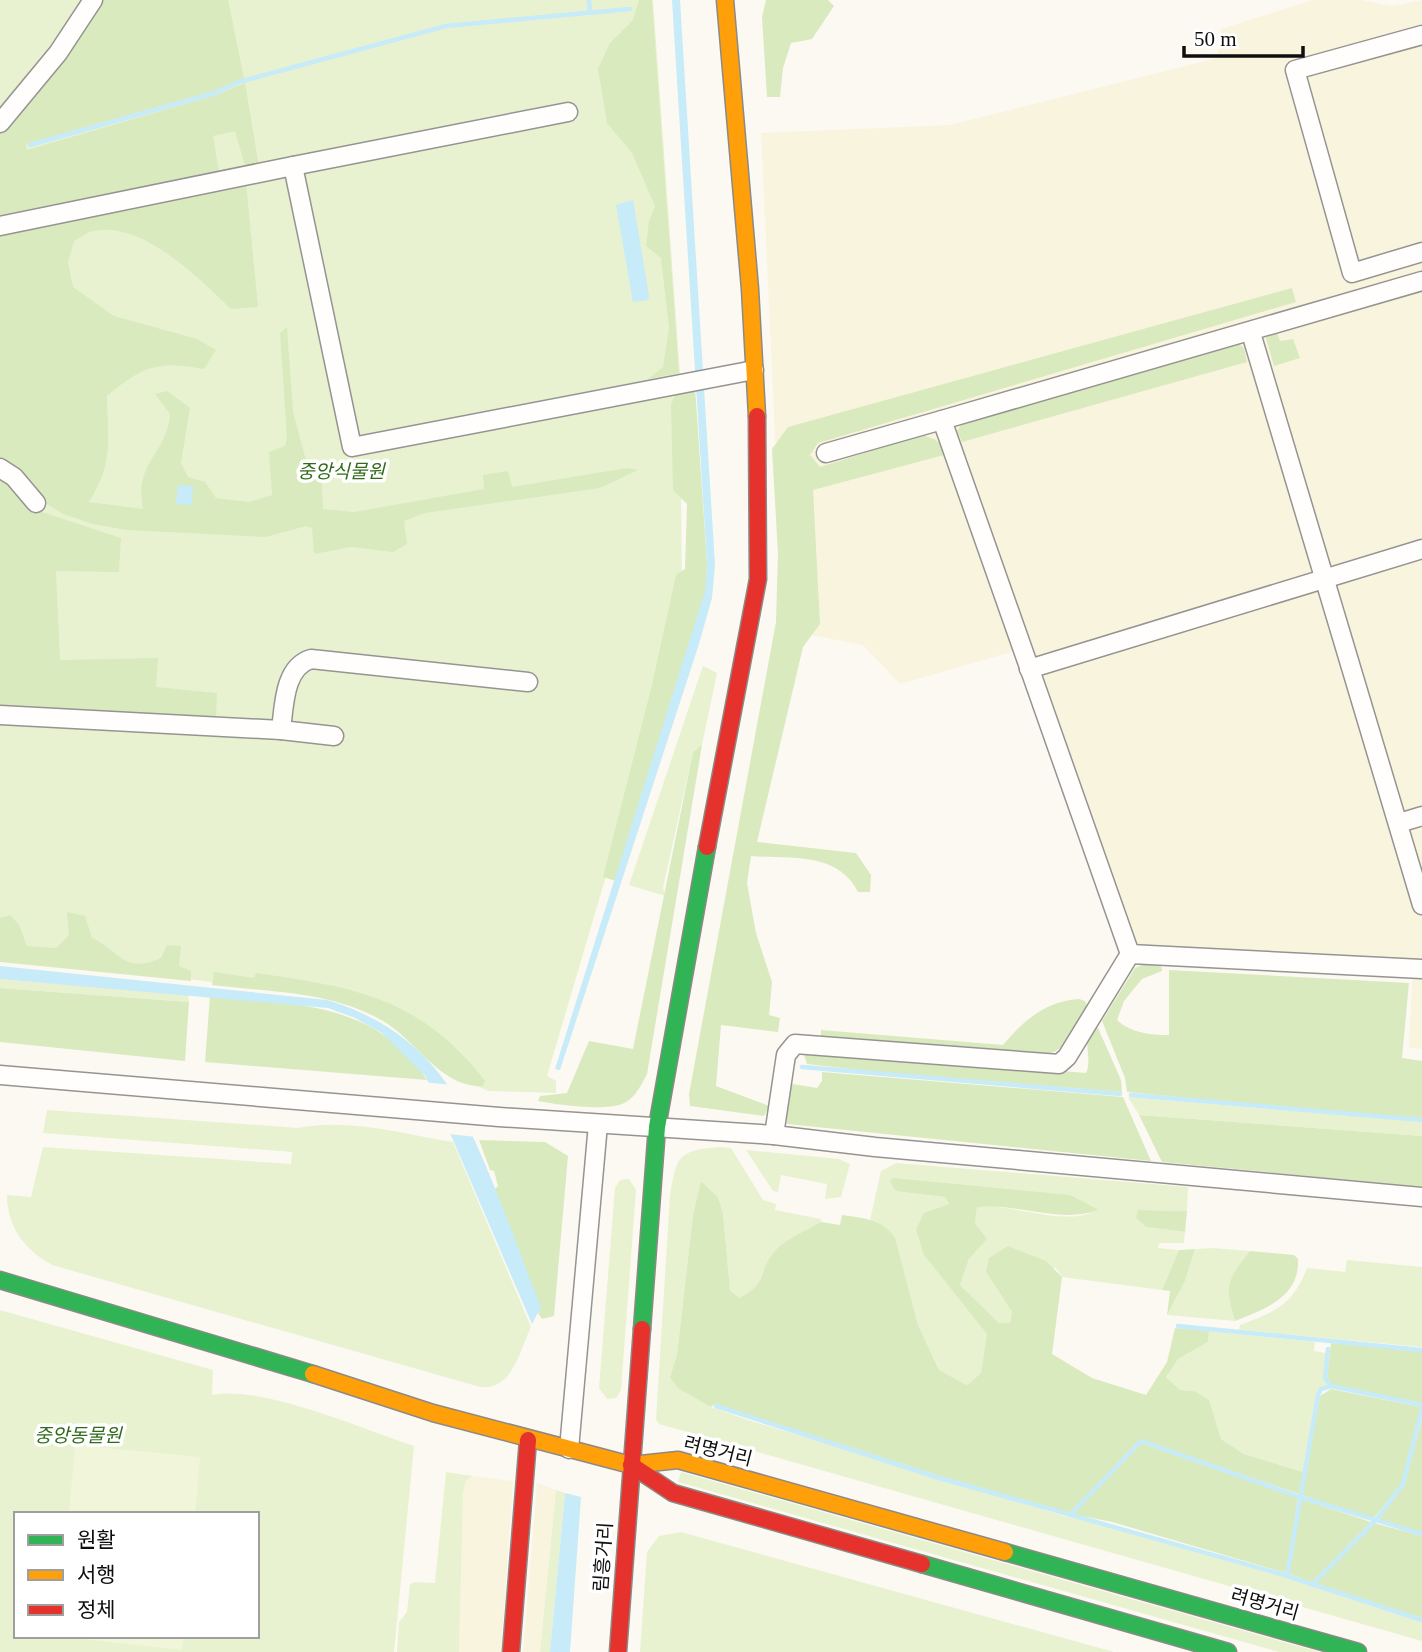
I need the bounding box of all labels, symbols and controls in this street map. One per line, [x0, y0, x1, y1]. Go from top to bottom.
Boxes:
scale bar [1184, 14, 1303, 58]
text: 50 m [1194, 27, 1237, 51]
park label: 중앙식물원 [297, 461, 386, 482]
park label: 중앙동물원 [34, 1425, 123, 1446]
street label: 려명거리 [682, 1432, 754, 1470]
legend [14, 1512, 259, 1638]
street label: 림흥거리 [590, 1521, 616, 1593]
text: 원활 [77, 1528, 116, 1552]
text: 서행 [77, 1563, 116, 1587]
street label: 려명거리 [1228, 1584, 1302, 1624]
text: 정체 [77, 1598, 116, 1622]

